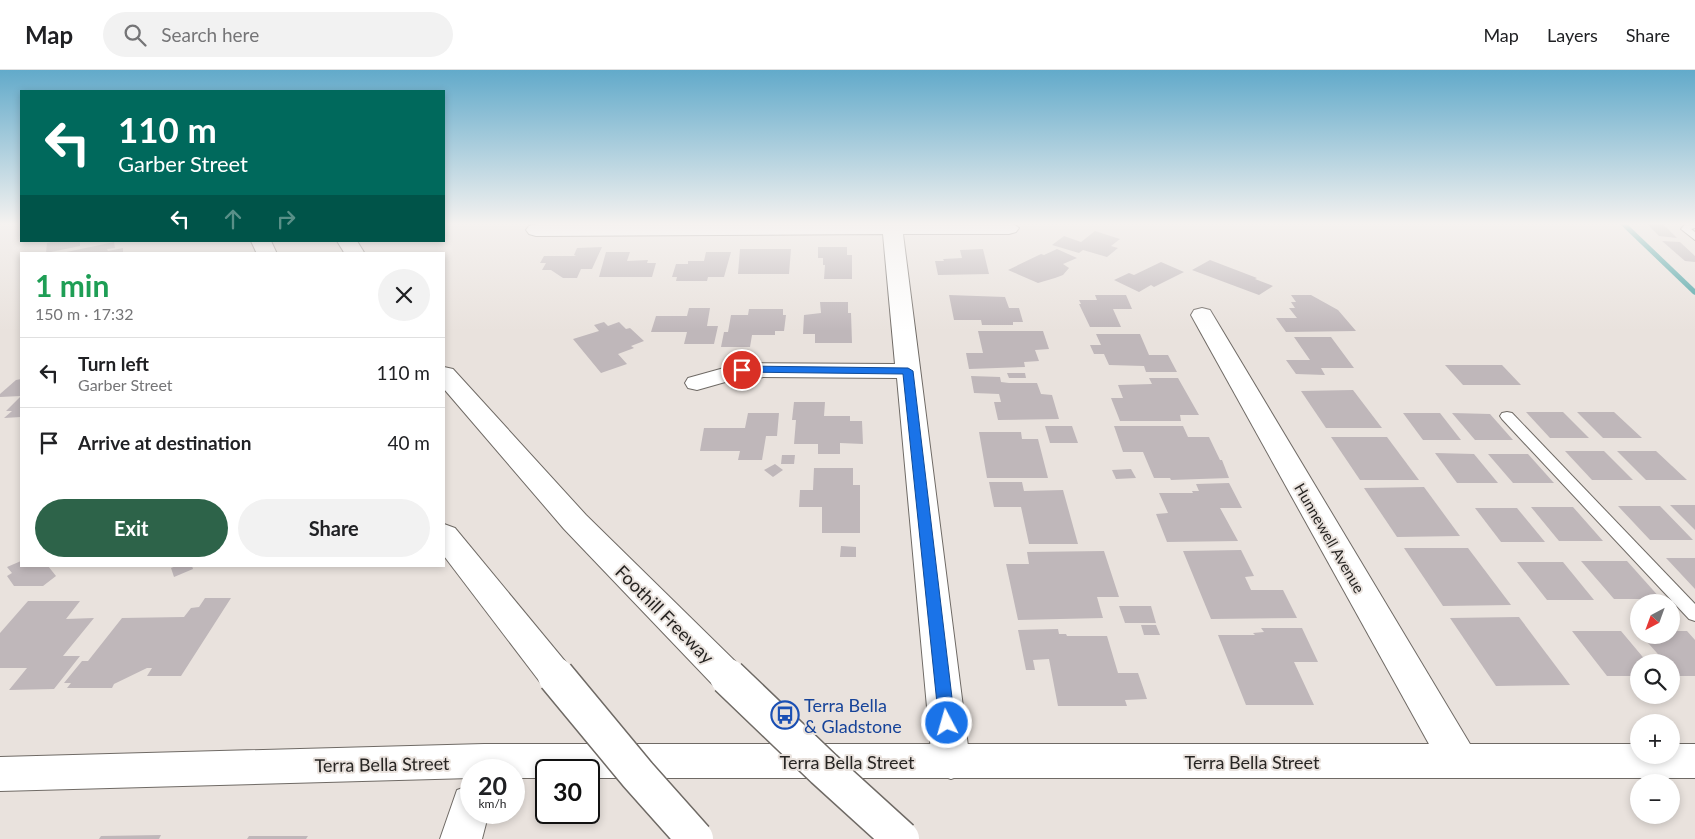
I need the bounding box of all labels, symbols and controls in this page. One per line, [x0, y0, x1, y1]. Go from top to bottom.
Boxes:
search box [103, 12, 453, 57]
text: Map [25, 20, 73, 49]
icon: search [121, 21, 149, 49]
text: Search here [161, 23, 259, 46]
text: Map [1483, 24, 1519, 46]
text: Layers [1547, 24, 1598, 46]
text: Share [1626, 24, 1670, 46]
text: 110 m [118, 108, 217, 150]
icon: left [35, 110, 100, 175]
text: Garber Street [118, 150, 248, 177]
icon: left [166, 205, 194, 233]
icon: ahead [219, 205, 247, 233]
icon: right [272, 205, 300, 233]
text: 1 min [35, 267, 109, 303]
button: close [378, 269, 430, 321]
text: 150 m · 17:32 [35, 304, 134, 323]
pin [721, 349, 763, 391]
text: Turn left [78, 352, 149, 375]
icon: arrive [728, 356, 756, 384]
icon: left [35, 359, 63, 387]
text: 110 m [376, 361, 430, 384]
text: Garber Street [78, 375, 173, 394]
icon: arrive [35, 429, 63, 457]
text: Arrive at destination [78, 431, 251, 454]
text: 40 m [387, 431, 430, 454]
street label: Hunnewell Avenue [1291, 480, 1369, 596]
button: Exit [35, 499, 228, 557]
button: Share [238, 499, 430, 557]
street label: Foothill Freeway [611, 560, 719, 668]
north arrow [1630, 594, 1680, 644]
map controls [1630, 594, 1680, 824]
button: search [1630, 654, 1680, 704]
place label: Terra Bella & Gladstone [804, 694, 902, 737]
position arrow [920, 696, 972, 748]
bus stop icon: Terra Bella & Gladstone [770, 700, 800, 730]
button: + [1630, 714, 1680, 764]
street label: Terra Bella Street [780, 751, 915, 773]
street label: Terra Bella Street [1185, 751, 1320, 773]
street label: Terra Bella Street [314, 752, 450, 776]
speed limit sign: 30 [535, 759, 600, 824]
text: 20 [478, 770, 507, 800]
button: − [1630, 774, 1680, 824]
text: km/h [478, 796, 507, 811]

